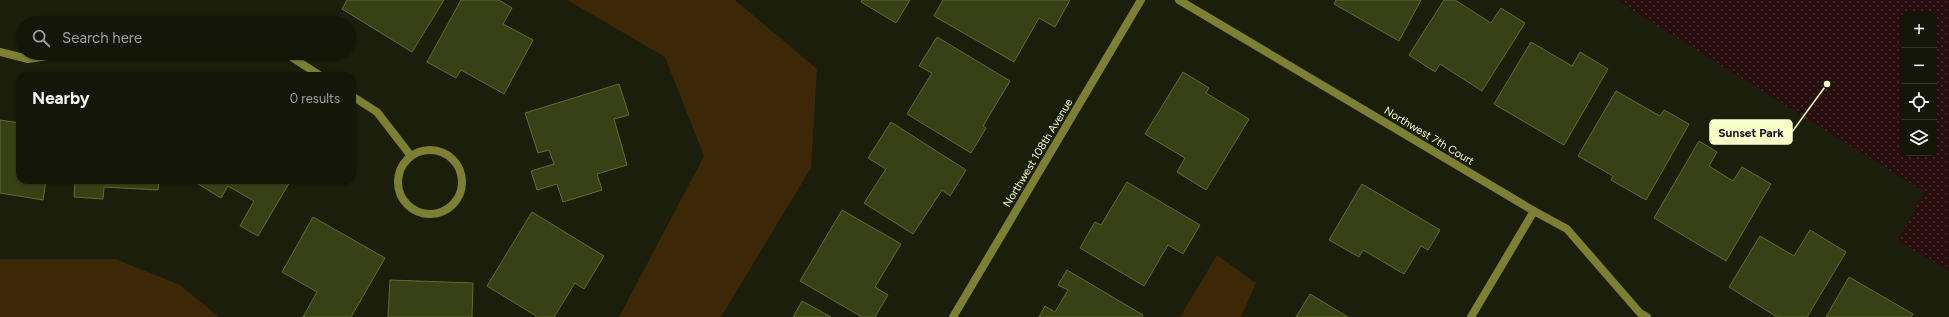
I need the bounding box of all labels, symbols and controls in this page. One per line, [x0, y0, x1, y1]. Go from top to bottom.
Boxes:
map controls [1901, 12, 1937, 156]
button: + [1901, 12, 1937, 48]
search box [16, 16, 356, 60]
icon: search [30, 27, 52, 49]
text: Search here [62, 29, 142, 47]
button: − [1901, 48, 1937, 84]
button: locate [1901, 84, 1937, 120]
text: Nearby [32, 88, 90, 108]
text: 0 results [290, 91, 340, 106]
street label: Northwest 108th Avenue [1001, 97, 1075, 209]
street label: Northwest 7th Court [1382, 104, 1476, 168]
callout: Sunset Park [1710, 120, 1792, 144]
button: layers [1901, 120, 1937, 156]
text: Sunset Park [1718, 126, 1784, 140]

